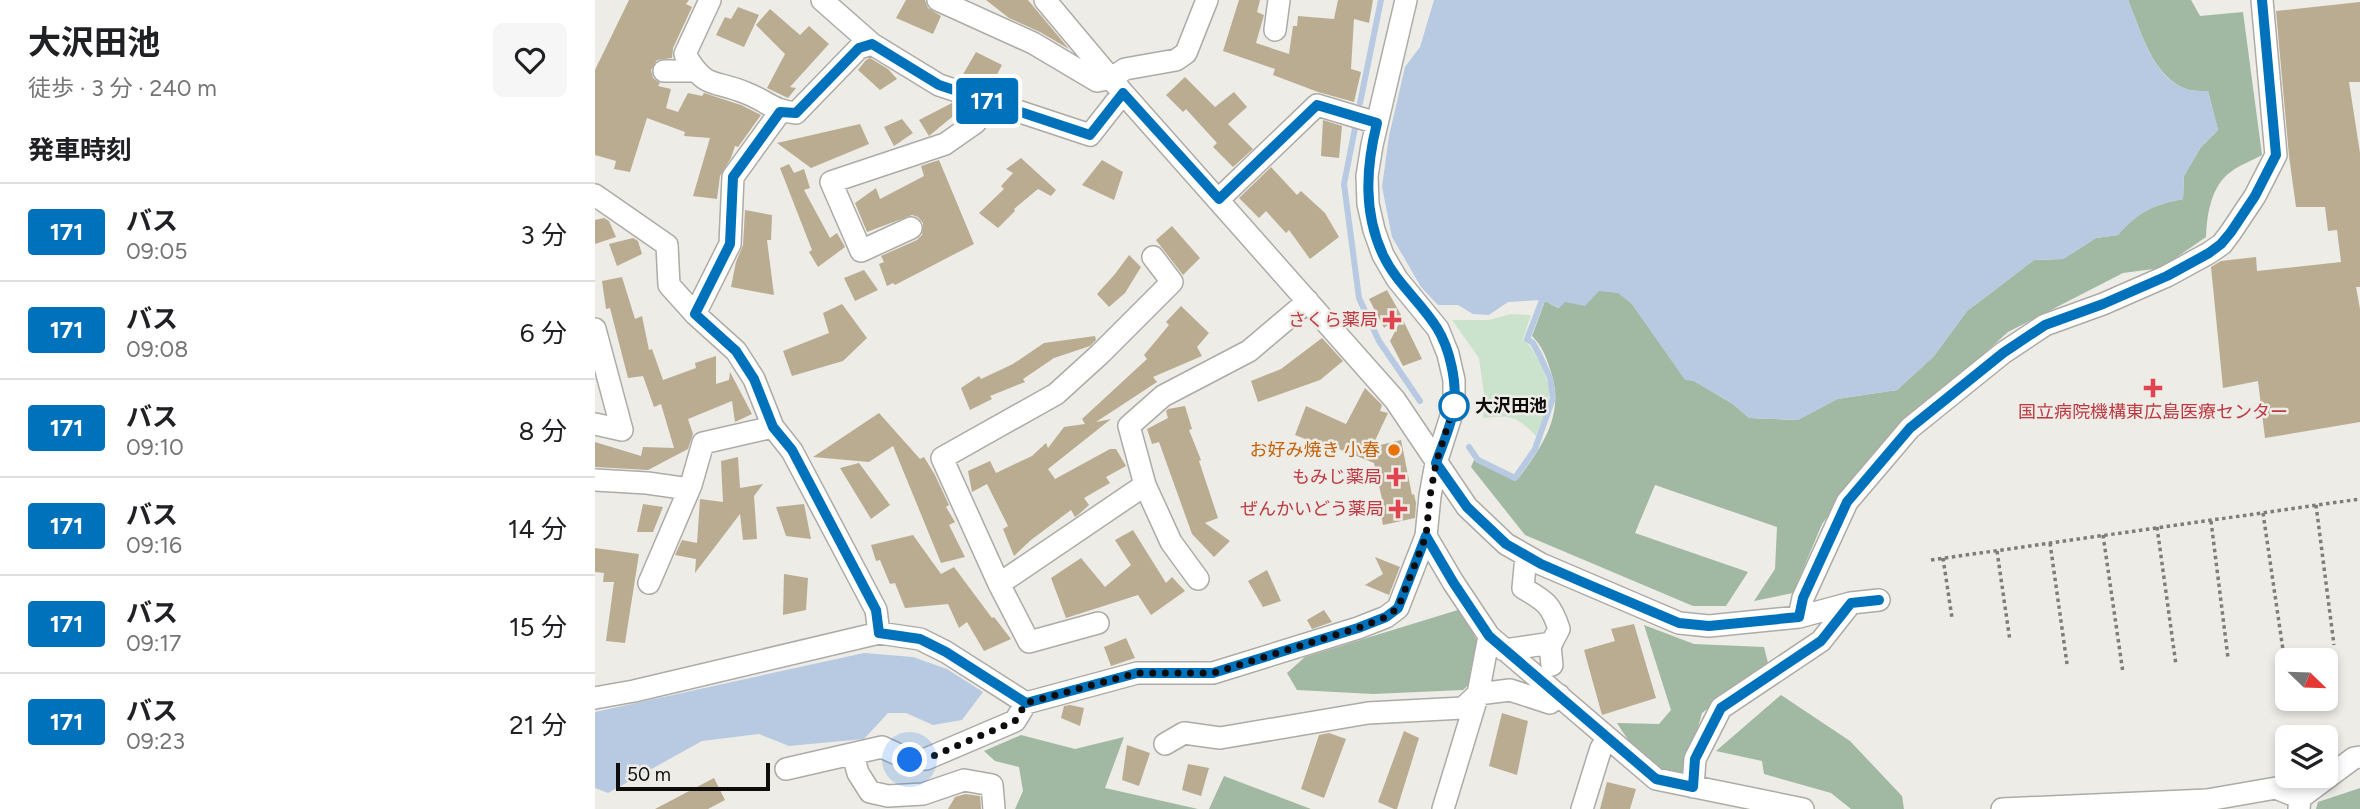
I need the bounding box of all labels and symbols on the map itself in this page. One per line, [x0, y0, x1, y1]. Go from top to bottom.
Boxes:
line badge: 171 [947, 78, 1027, 124]
place label: さくら薬局 [1288, 309, 1378, 331]
marker: さくら薬局 [1384, 312, 1400, 328]
marker: 国立病院機構東広島医療センター [2143, 378, 2163, 398]
marker: 大沢田池 [1439, 391, 1469, 421]
place label: 大沢田池 [1475, 395, 1547, 417]
place label: 国立病院機構東広島医療センター [2018, 401, 2288, 423]
place label: お好み焼き 小春 [1250, 439, 1380, 461]
marker: お好み焼き 小春 [1386, 442, 1402, 458]
place label: もみじ薬局 [1292, 466, 1382, 488]
marker: もみじ薬局 [1388, 469, 1404, 485]
place label: ぜんかいどう薬局 [1240, 498, 1384, 520]
marker: ぜんかいどう薬局 [1390, 501, 1406, 517]
north arrow [2275, 648, 2338, 710]
your location [892, 742, 927, 777]
scale bar [616, 760, 770, 792]

